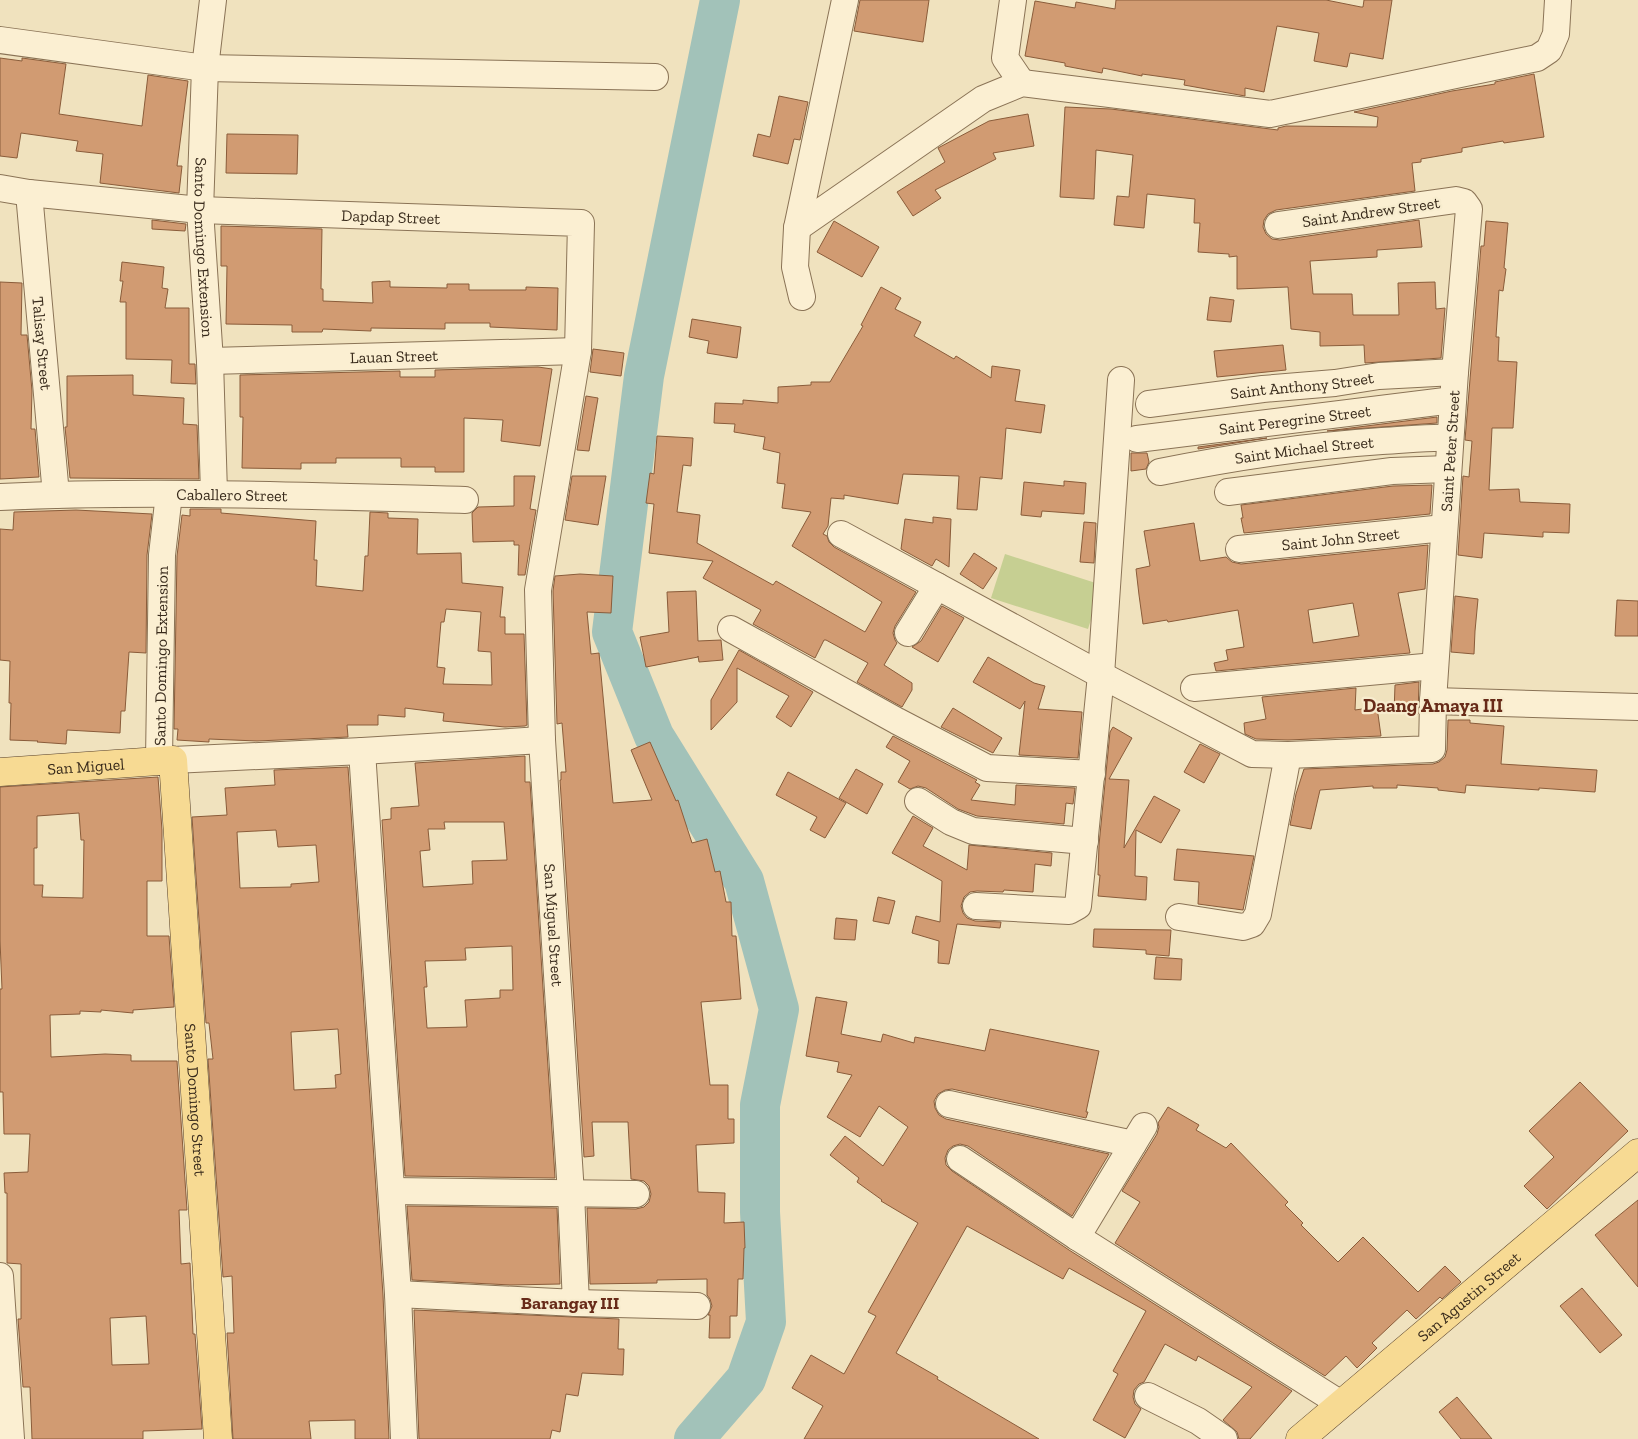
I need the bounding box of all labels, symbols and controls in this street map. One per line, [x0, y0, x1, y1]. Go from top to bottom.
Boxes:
street label: Santo Domingo Extension [190, 157, 218, 339]
street label: Saint Andrew Street [1301, 193, 1441, 231]
street label: Dapdap Street [341, 205, 440, 228]
street label: Talisay Street [29, 296, 56, 391]
street label: Lauan Street [350, 345, 438, 367]
street label: Saint Anthony Street [1229, 368, 1375, 403]
street label: Saint Peter Street [1436, 390, 1463, 512]
street label: Saint Peregrine Street [1218, 401, 1372, 438]
street label: Saint Michael Street [1233, 432, 1374, 468]
street label: Caballero Street [176, 484, 288, 505]
street label: Saint John Street [1281, 523, 1400, 554]
street label: Santo Domingo Extension [150, 565, 171, 746]
district label: Daang Amaya III [1363, 694, 1503, 717]
street label: San Miguel [47, 754, 125, 778]
street label: San Miguel Street [540, 863, 567, 987]
street label: Santo Domingo Street [181, 1023, 210, 1177]
street label: San Agustin Street [1413, 1247, 1524, 1345]
district label: Barangay III [521, 1292, 619, 1314]

